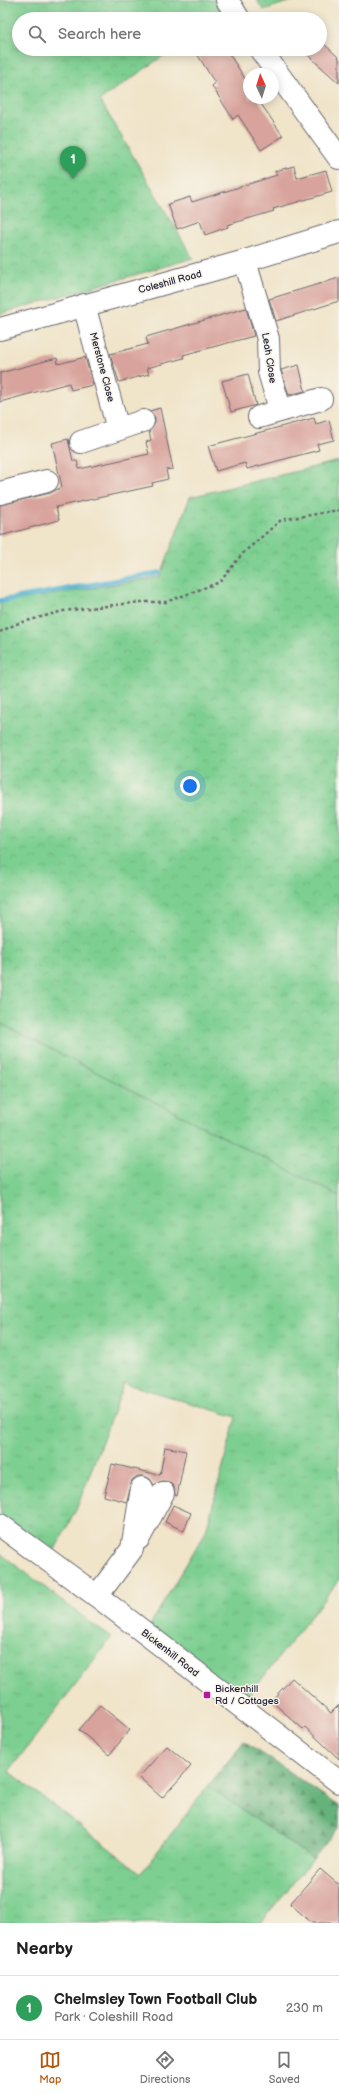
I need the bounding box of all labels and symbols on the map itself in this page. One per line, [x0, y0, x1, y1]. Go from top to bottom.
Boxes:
north arrow [243, 68, 279, 104]
pin: 1 [60, 146, 86, 179]
street label: Coleshill Road [137, 268, 203, 296]
street label: Merstone Close [87, 331, 117, 403]
street label: Leah Close [259, 332, 279, 384]
your location [180, 776, 200, 796]
street label: Bickenhill Road [139, 1627, 201, 1679]
place label: Bickenhill Rd / Cottages [215, 1683, 279, 1707]
marker: Bickenhill Rd / Cottages [202, 1690, 212, 1700]

